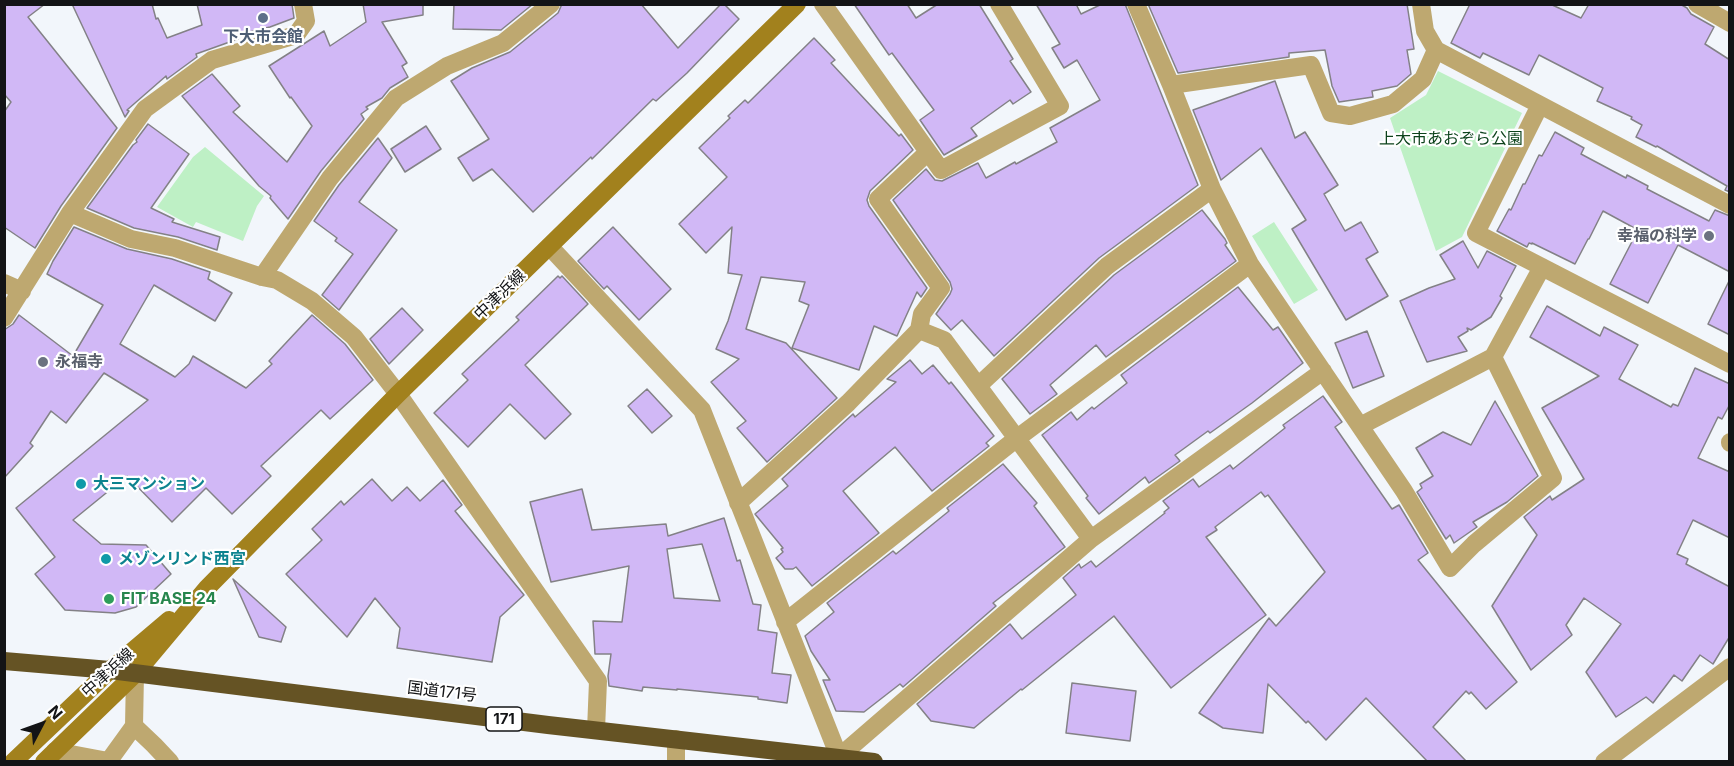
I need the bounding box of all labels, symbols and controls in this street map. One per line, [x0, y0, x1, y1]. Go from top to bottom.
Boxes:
marker: 下大市会館 [256, 11, 270, 25]
place label: 下大市会館 [223, 27, 303, 47]
park label: 上大市あおぞら公園 [1379, 129, 1523, 149]
place label: 幸福の科学 [1617, 226, 1697, 246]
marker: 幸福の科学 [1702, 229, 1716, 243]
street label: 中津浜線 [470, 266, 530, 324]
place label: 永福寺 [55, 352, 103, 372]
marker: 永福寺 [36, 355, 50, 369]
place label: 大三マンション [93, 474, 205, 494]
marker: 大三マンション [74, 477, 88, 491]
place label: メゾンリンド西宮 [118, 549, 246, 569]
marker: メゾンリンド西宮 [99, 552, 113, 566]
place label: FIT BASE 24 [121, 589, 216, 609]
marker: FIT BASE 24 [102, 592, 116, 606]
street label: 中津浜線 [78, 644, 138, 702]
street label: 国道171号 [406, 678, 478, 706]
north arrow [12, 694, 72, 754]
text: N [44, 701, 67, 723]
road number: 171 [486, 707, 522, 731]

